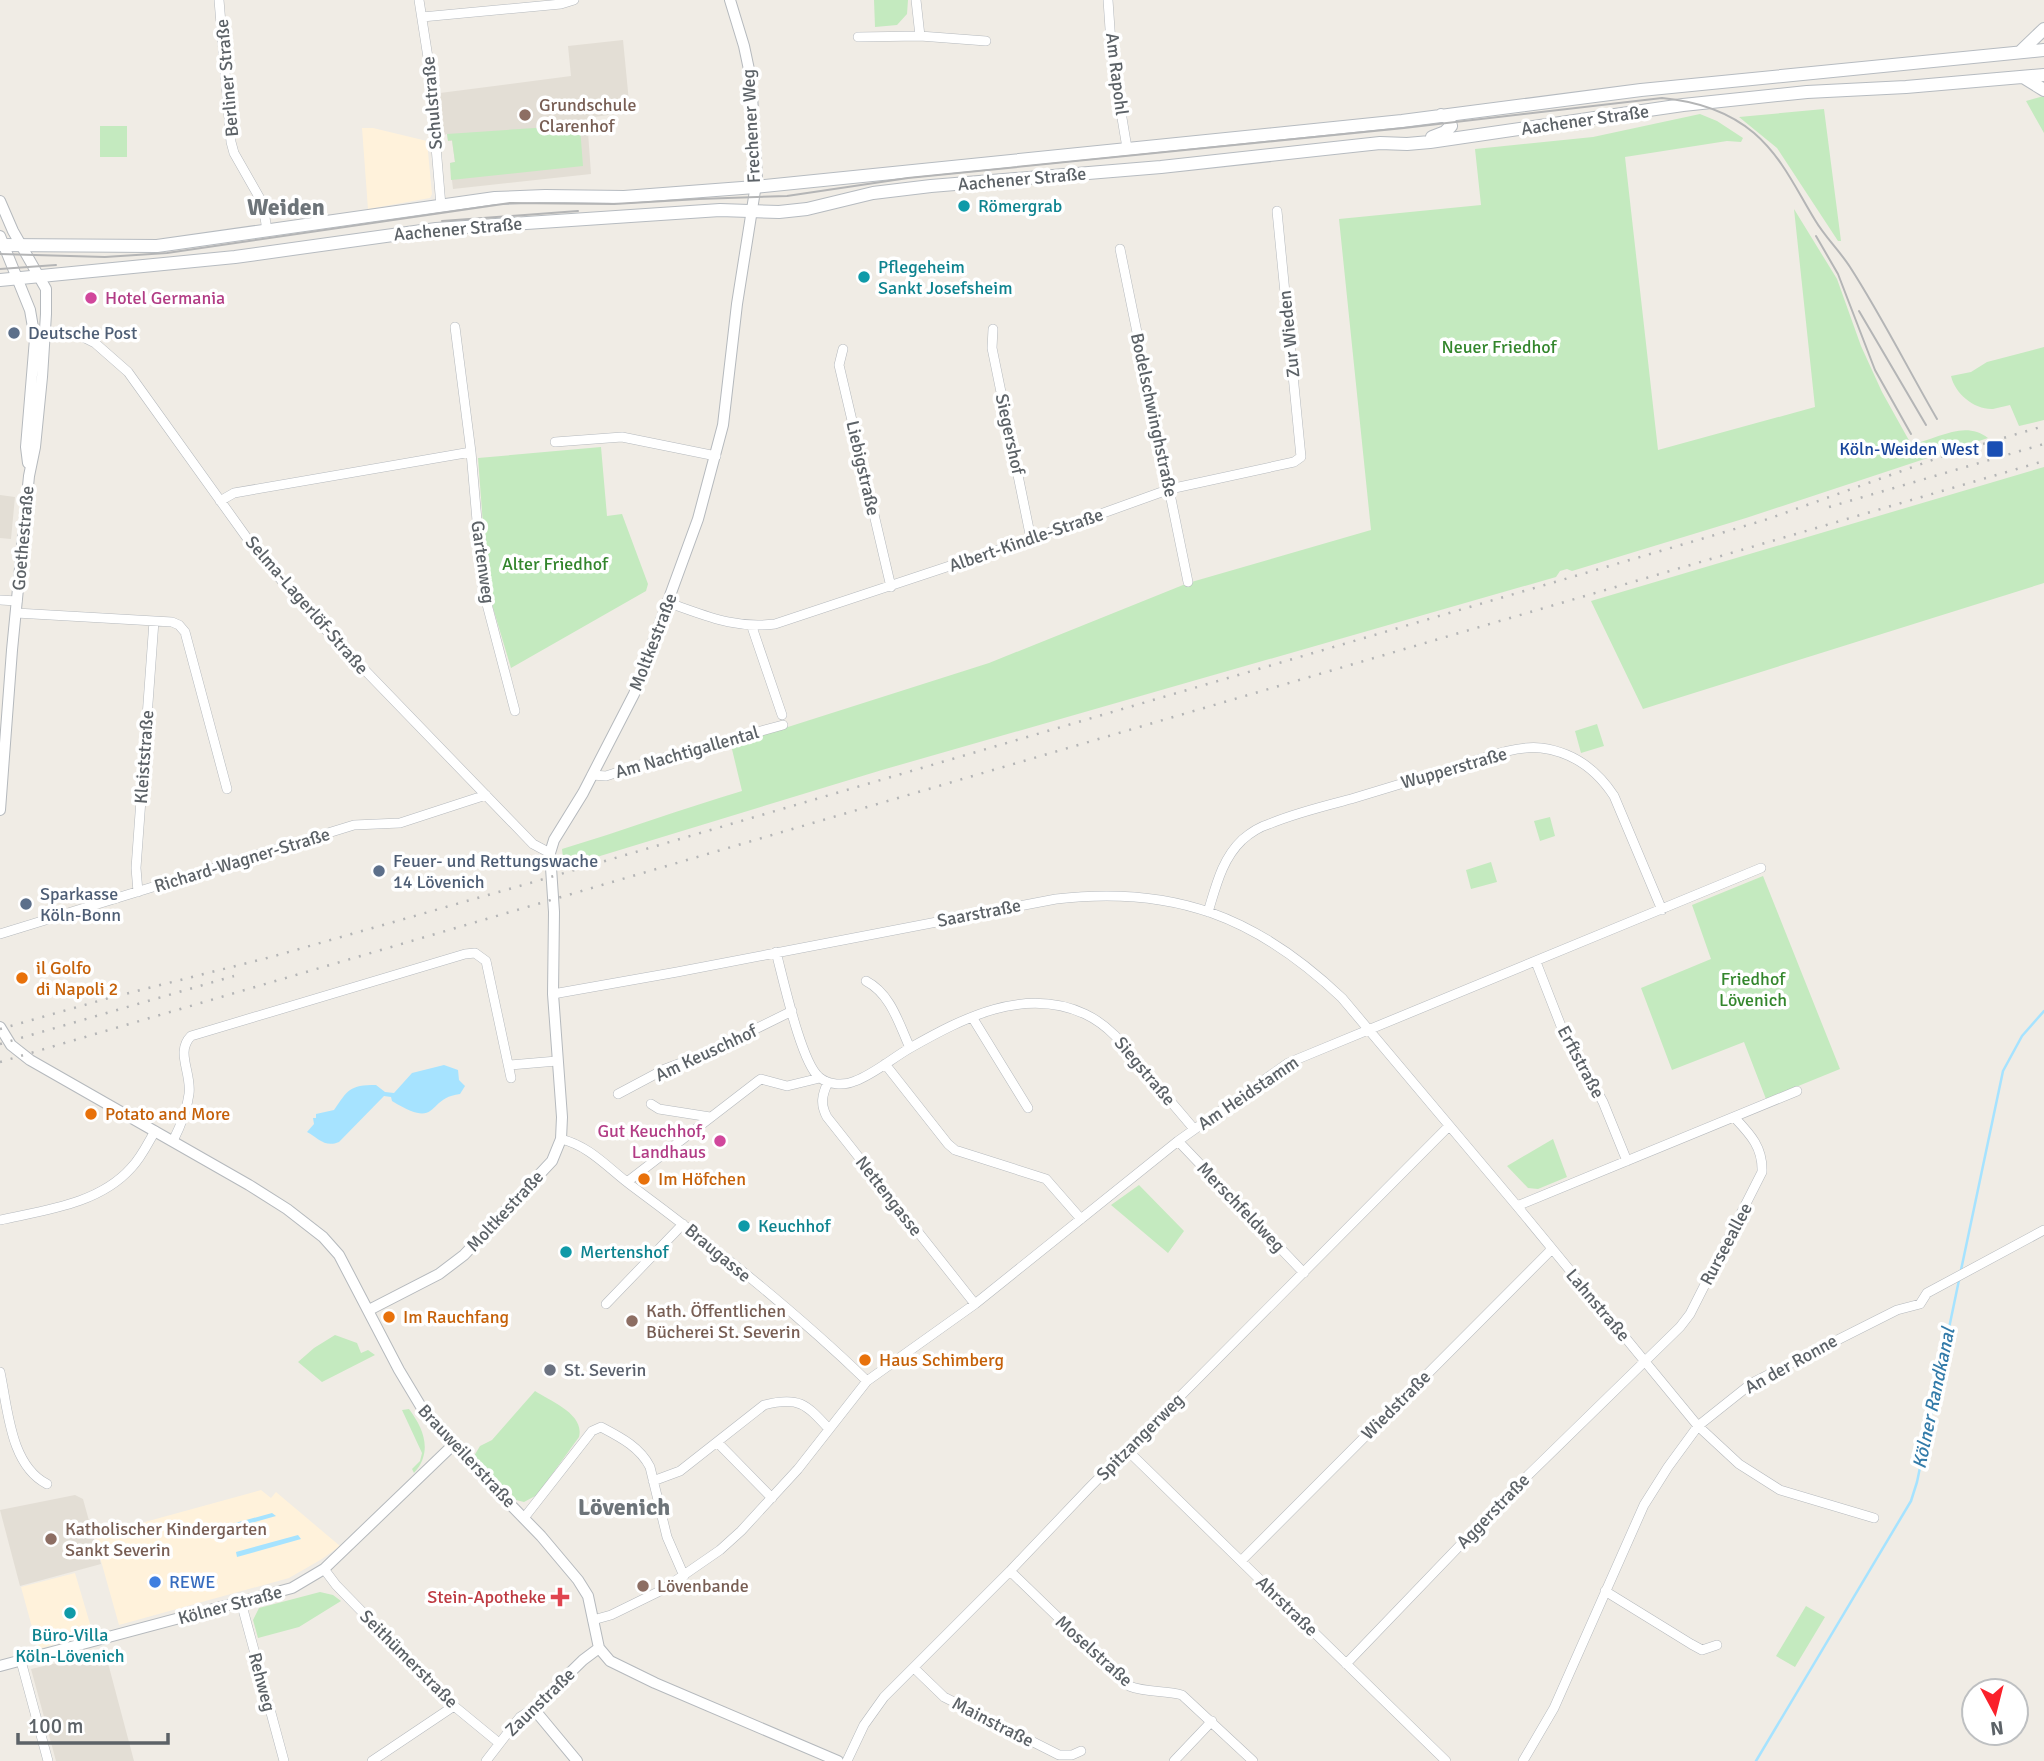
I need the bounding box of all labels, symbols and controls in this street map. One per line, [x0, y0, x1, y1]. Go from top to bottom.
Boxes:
street label: Berliner Straße [211, 18, 243, 138]
street label: Am Rapohl [1101, 31, 1133, 117]
street label: Schulstraße [417, 55, 447, 151]
street label: Frechener Weg [737, 68, 765, 184]
place label: Grundschule Clarenhof [539, 94, 637, 137]
street label: Aachener Straße [1520, 100, 1650, 140]
marker: Grundschule Clarenhof [517, 107, 533, 123]
street label: Aachener Straße [957, 162, 1087, 196]
district label: Weiden [247, 192, 325, 222]
place label: Römergrab [978, 195, 1062, 217]
marker: Römergrab [956, 198, 972, 214]
street label: Aachener Straße [393, 212, 523, 246]
place label: Pflegeheim Sankt Josefsheim [878, 256, 1013, 299]
marker: Pflegeheim Sankt Josefsheim [856, 269, 872, 285]
place label: Hotel Germania [105, 287, 225, 309]
street label: Zur Wieden [1273, 289, 1305, 379]
marker: Hotel Germania [83, 290, 99, 306]
place label: Deutsche Post [28, 322, 137, 344]
marker: Deutsche Post [6, 325, 22, 341]
street label: Bodelschwinghstraße [1126, 331, 1182, 499]
park label: Neuer Friedhof [1441, 336, 1557, 358]
street label: Siegershof [991, 392, 1029, 477]
street label: Liebigstraße [841, 418, 885, 518]
place label: Köln-Weiden West [1839, 438, 1979, 460]
marker: Köln-Weiden West [1985, 439, 2005, 459]
street label: Goethestraße [7, 485, 39, 591]
street label: Albert-Kindle-Straße [946, 503, 1106, 577]
street label: Gartenweg [466, 519, 500, 605]
street label: Selma-Lagerlöf-Straße [241, 531, 373, 679]
park label: Alter Friedhof [502, 553, 609, 575]
street label: Moltkestraße [624, 590, 682, 694]
street label: Kleiststraße [130, 709, 158, 805]
street label: Am Nachtigallental [613, 721, 761, 783]
street label: Wupperstraße [1398, 742, 1510, 794]
street label: Richard-Wagner-Straße [151, 823, 333, 897]
place label: Feuer- und Rettungswache 14 Lövenich [393, 850, 598, 893]
marker: Feuer- und Rettungswache 14 Lövenich [371, 863, 387, 879]
place label: Sparkasse Köln-Bonn [40, 883, 121, 926]
street label: Saarstraße [935, 894, 1023, 932]
marker: Sparkasse Köln-Bonn [18, 896, 34, 912]
place label: il Golfo di Napoli 2 [36, 957, 118, 1000]
park label: Friedhof Lövenich [1719, 968, 1787, 1011]
marker: il Golfo di Napoli 2 [14, 970, 30, 986]
street label: Am Keuschhof [652, 1019, 761, 1086]
street label: Erftstraße [1553, 1022, 1609, 1102]
street label: Siegstraße [1110, 1032, 1180, 1110]
street label: Am Heidstamm [1193, 1051, 1303, 1135]
place label: Potato and More [105, 1103, 230, 1125]
marker: Potato and More [83, 1106, 99, 1122]
place label: Gut Keuchhof, Landhaus [597, 1120, 706, 1163]
marker: Gut Keuchhof, Landhaus [712, 1133, 728, 1149]
street label: Nettengasse [851, 1151, 927, 1241]
street label: Merschfeldweg [1192, 1157, 1290, 1257]
street label: Moltkestraße [462, 1166, 548, 1256]
place label: Im Höfchen [658, 1168, 746, 1190]
marker: Im Höfchen [636, 1171, 652, 1187]
street label: Rurseeallee [1695, 1199, 1757, 1289]
place label: Keuchhof [758, 1215, 832, 1237]
marker: Keuchhof [736, 1218, 752, 1234]
street label: Braugasse [680, 1219, 756, 1287]
place label: Mertenshof [580, 1241, 669, 1263]
marker: Mertenshof [558, 1244, 574, 1260]
street label: Lahnstraße [1561, 1264, 1635, 1346]
place label: Kath. Öffentlichen Bücherei St. Severin [646, 1300, 801, 1343]
place label: Im Rauchfang [403, 1306, 509, 1328]
marker: Im Rauchfang [381, 1309, 397, 1325]
marker: Kath. Öffentlichen Bücherei St. Severin [624, 1313, 640, 1329]
water label: Kölner Randkanal [1907, 1324, 1961, 1471]
street label: An der Ronne [1741, 1330, 1841, 1398]
place label: Haus Schimberg [879, 1349, 1004, 1371]
marker: Haus Schimberg [857, 1352, 873, 1368]
place label: St. Severin [564, 1359, 646, 1381]
marker: St. Severin [542, 1362, 558, 1378]
street label: Wiedstraße [1357, 1366, 1435, 1444]
street label: Spitzangerweg [1092, 1389, 1188, 1485]
street label: Brauweilerstraße [413, 1400, 521, 1512]
street label: Aggerstraße [1452, 1469, 1534, 1553]
district label: Lövenich [578, 1492, 670, 1522]
place label: Katholischer Kindergarten Sankt Severin [65, 1518, 267, 1561]
marker: Katholischer Kindergarten Sankt Severin [43, 1531, 59, 1547]
place label: REWE [169, 1571, 216, 1593]
street label: Ahrstraße [1251, 1571, 1323, 1641]
marker: REWE [147, 1574, 163, 1590]
place label: Lövenbande [657, 1575, 749, 1597]
marker: Lövenbande [635, 1578, 651, 1594]
street label: Kölner Straße [176, 1581, 284, 1629]
place label: Stein-Apotheke [427, 1586, 546, 1608]
marker: Stein-Apotheke [552, 1589, 568, 1605]
marker: Büro-Villa Köln-Lövenich [62, 1605, 78, 1621]
street label: Seithümerstraße [355, 1605, 463, 1713]
street label: Moselstraße [1051, 1611, 1137, 1691]
place label: Büro-Villa Köln-Lövenich [15, 1624, 125, 1667]
street label: Rehweg [244, 1650, 280, 1714]
street label: Zaunstraße [500, 1663, 580, 1741]
north arrow [1960, 1677, 2030, 1747]
street label: Mainstraße [949, 1692, 1037, 1752]
scale bar [18, 1702, 168, 1746]
text: 100 m [28, 1713, 83, 1739]
text: N [1989, 1715, 2005, 1741]

